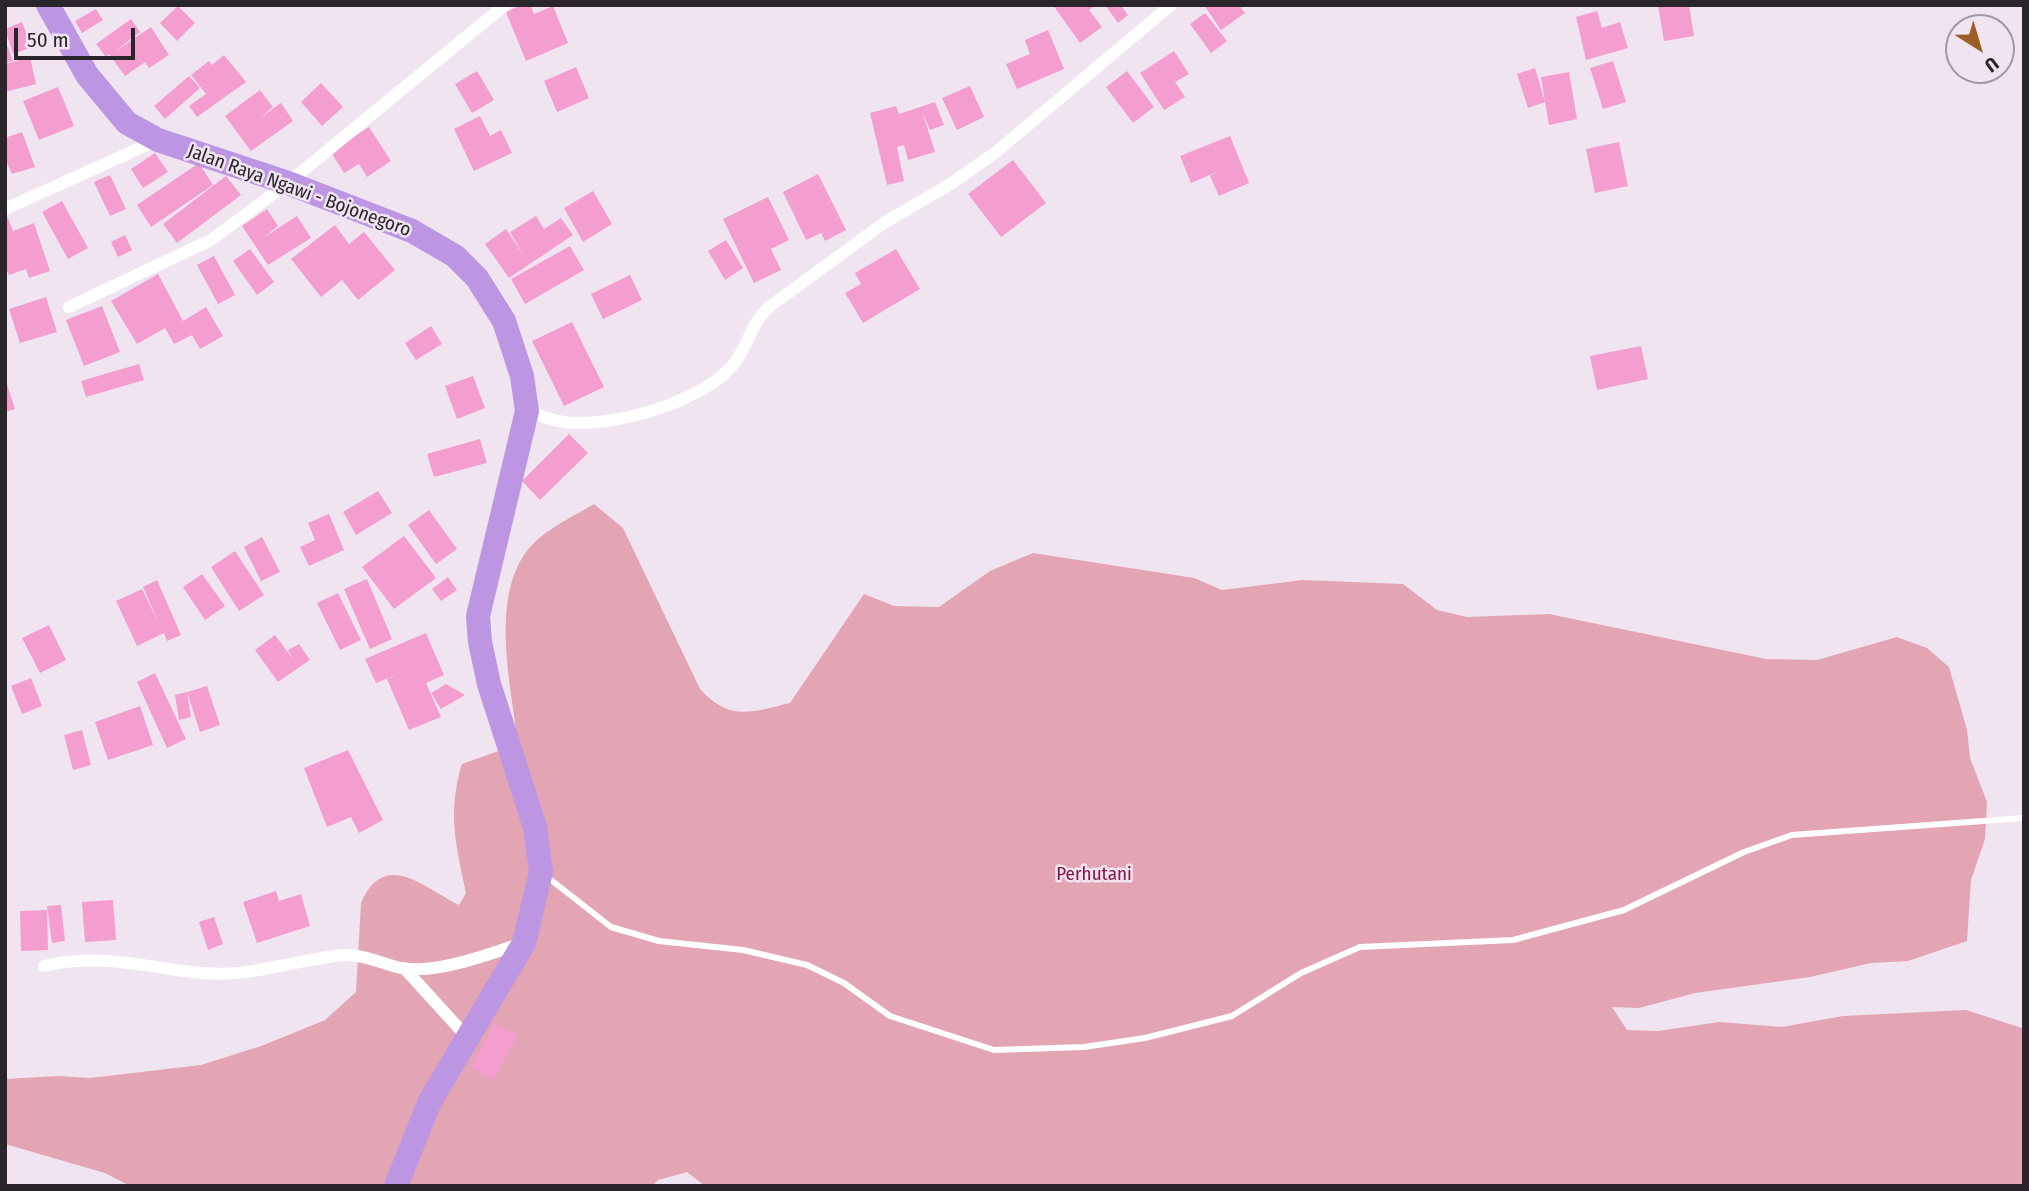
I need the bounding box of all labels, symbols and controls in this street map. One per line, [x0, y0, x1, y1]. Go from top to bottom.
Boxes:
scale bar [18, 14, 138, 58]
north arrow [1945, 14, 2015, 84]
text: 50 m [27, 27, 69, 53]
text: U [1980, 52, 2003, 77]
street label: Jalan Raya Ngawi - Bojonegoro [184, 140, 414, 242]
park label: Perhutani [1056, 864, 1132, 886]

